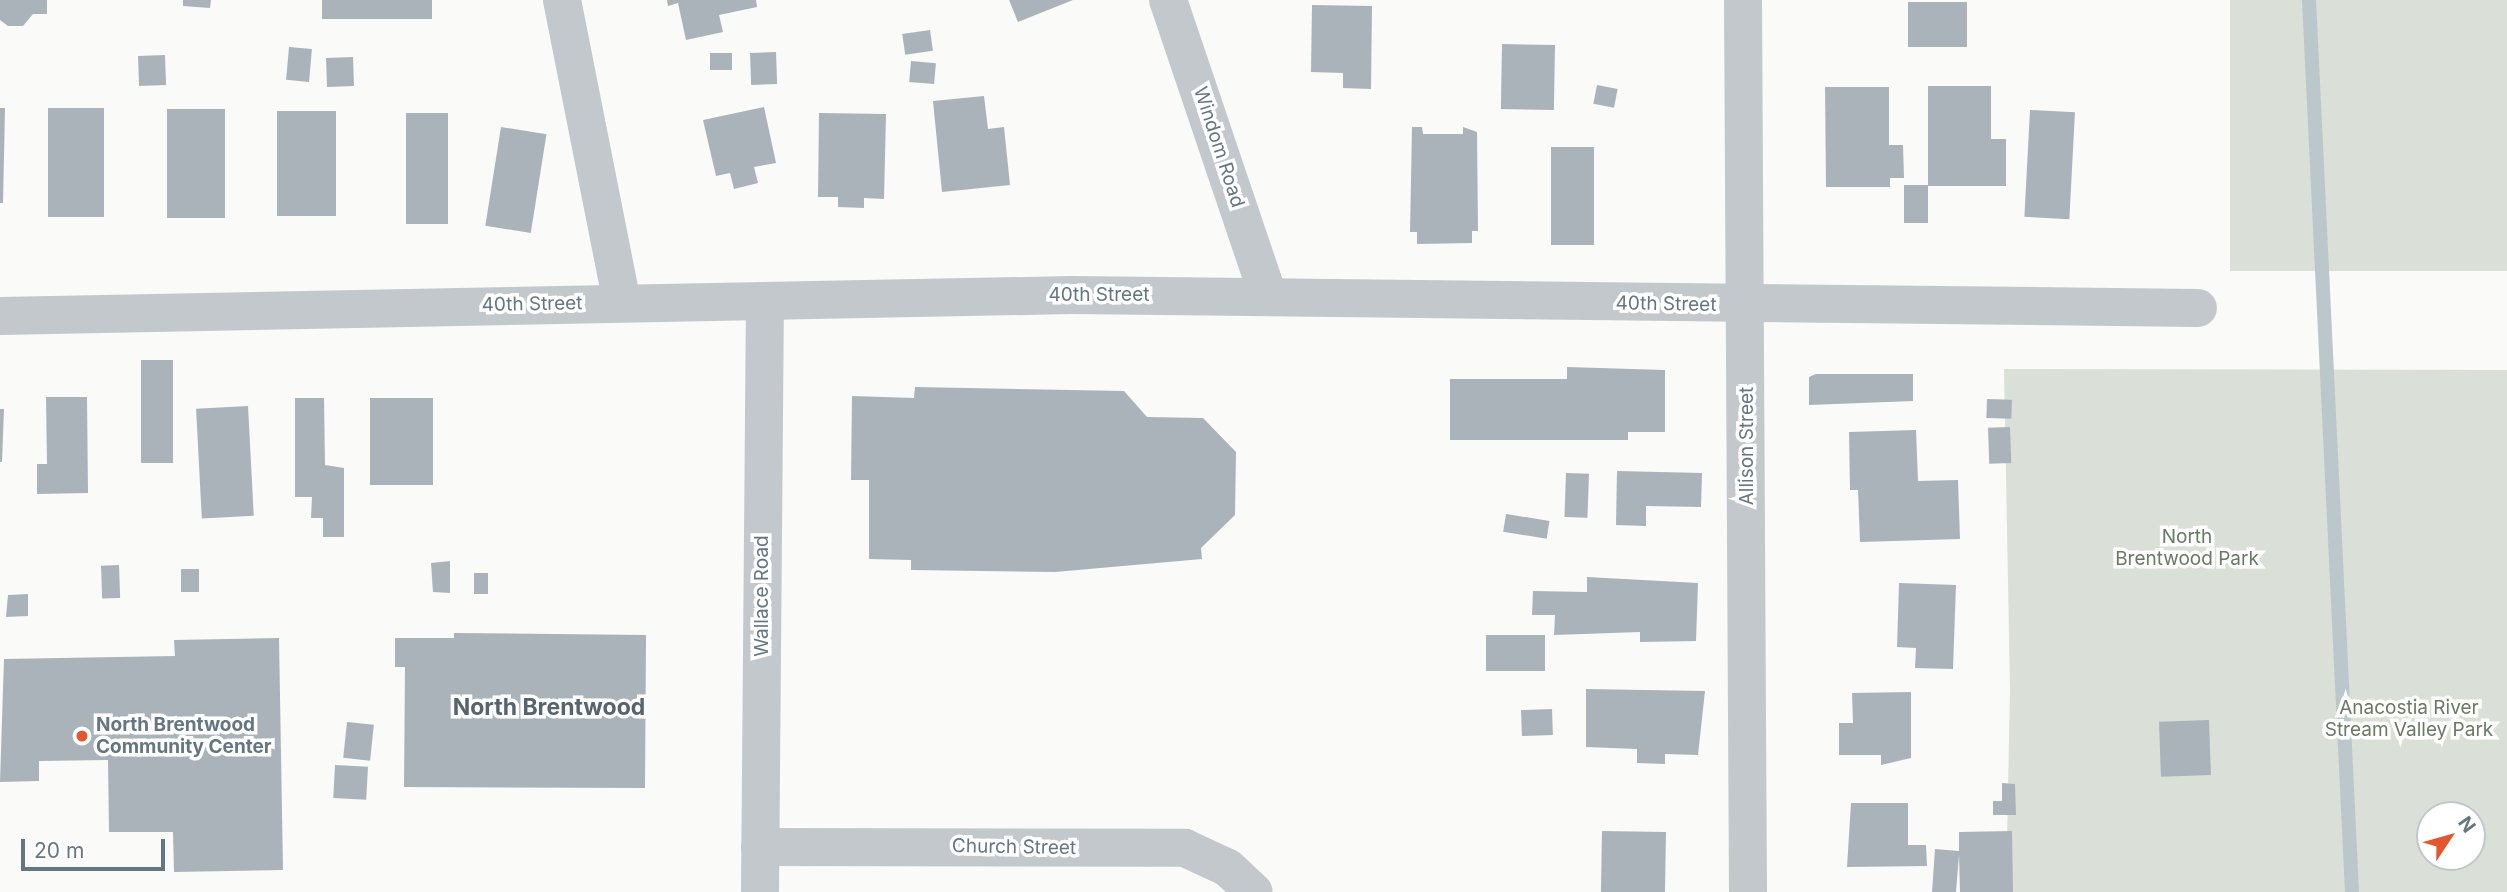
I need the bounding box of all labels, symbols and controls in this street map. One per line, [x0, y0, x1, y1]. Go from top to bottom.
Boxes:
street label: Windom Road [1189, 84, 1249, 210]
street label: 40th Street [1049, 284, 1149, 306]
street label: 40th Street [481, 292, 583, 316]
street label: 40th Street [1615, 292, 1717, 316]
street label: Allison Street [1736, 387, 1758, 505]
park label: North Brentwood Park [2115, 526, 2259, 570]
street label: Wallace Road [751, 535, 773, 657]
district label: North Brentwood [453, 693, 645, 721]
park label: Anacostia River Stream Valley Park [2325, 697, 2493, 741]
place label: North Brentwood Community Center [96, 714, 272, 758]
marker: North Brentwood Community Center [74, 728, 90, 744]
north arrow [2416, 801, 2486, 871]
text: N [2453, 812, 2480, 837]
scale bar [24, 826, 168, 870]
street label: Church Street [952, 835, 1076, 859]
text: 20 m [34, 838, 84, 863]

